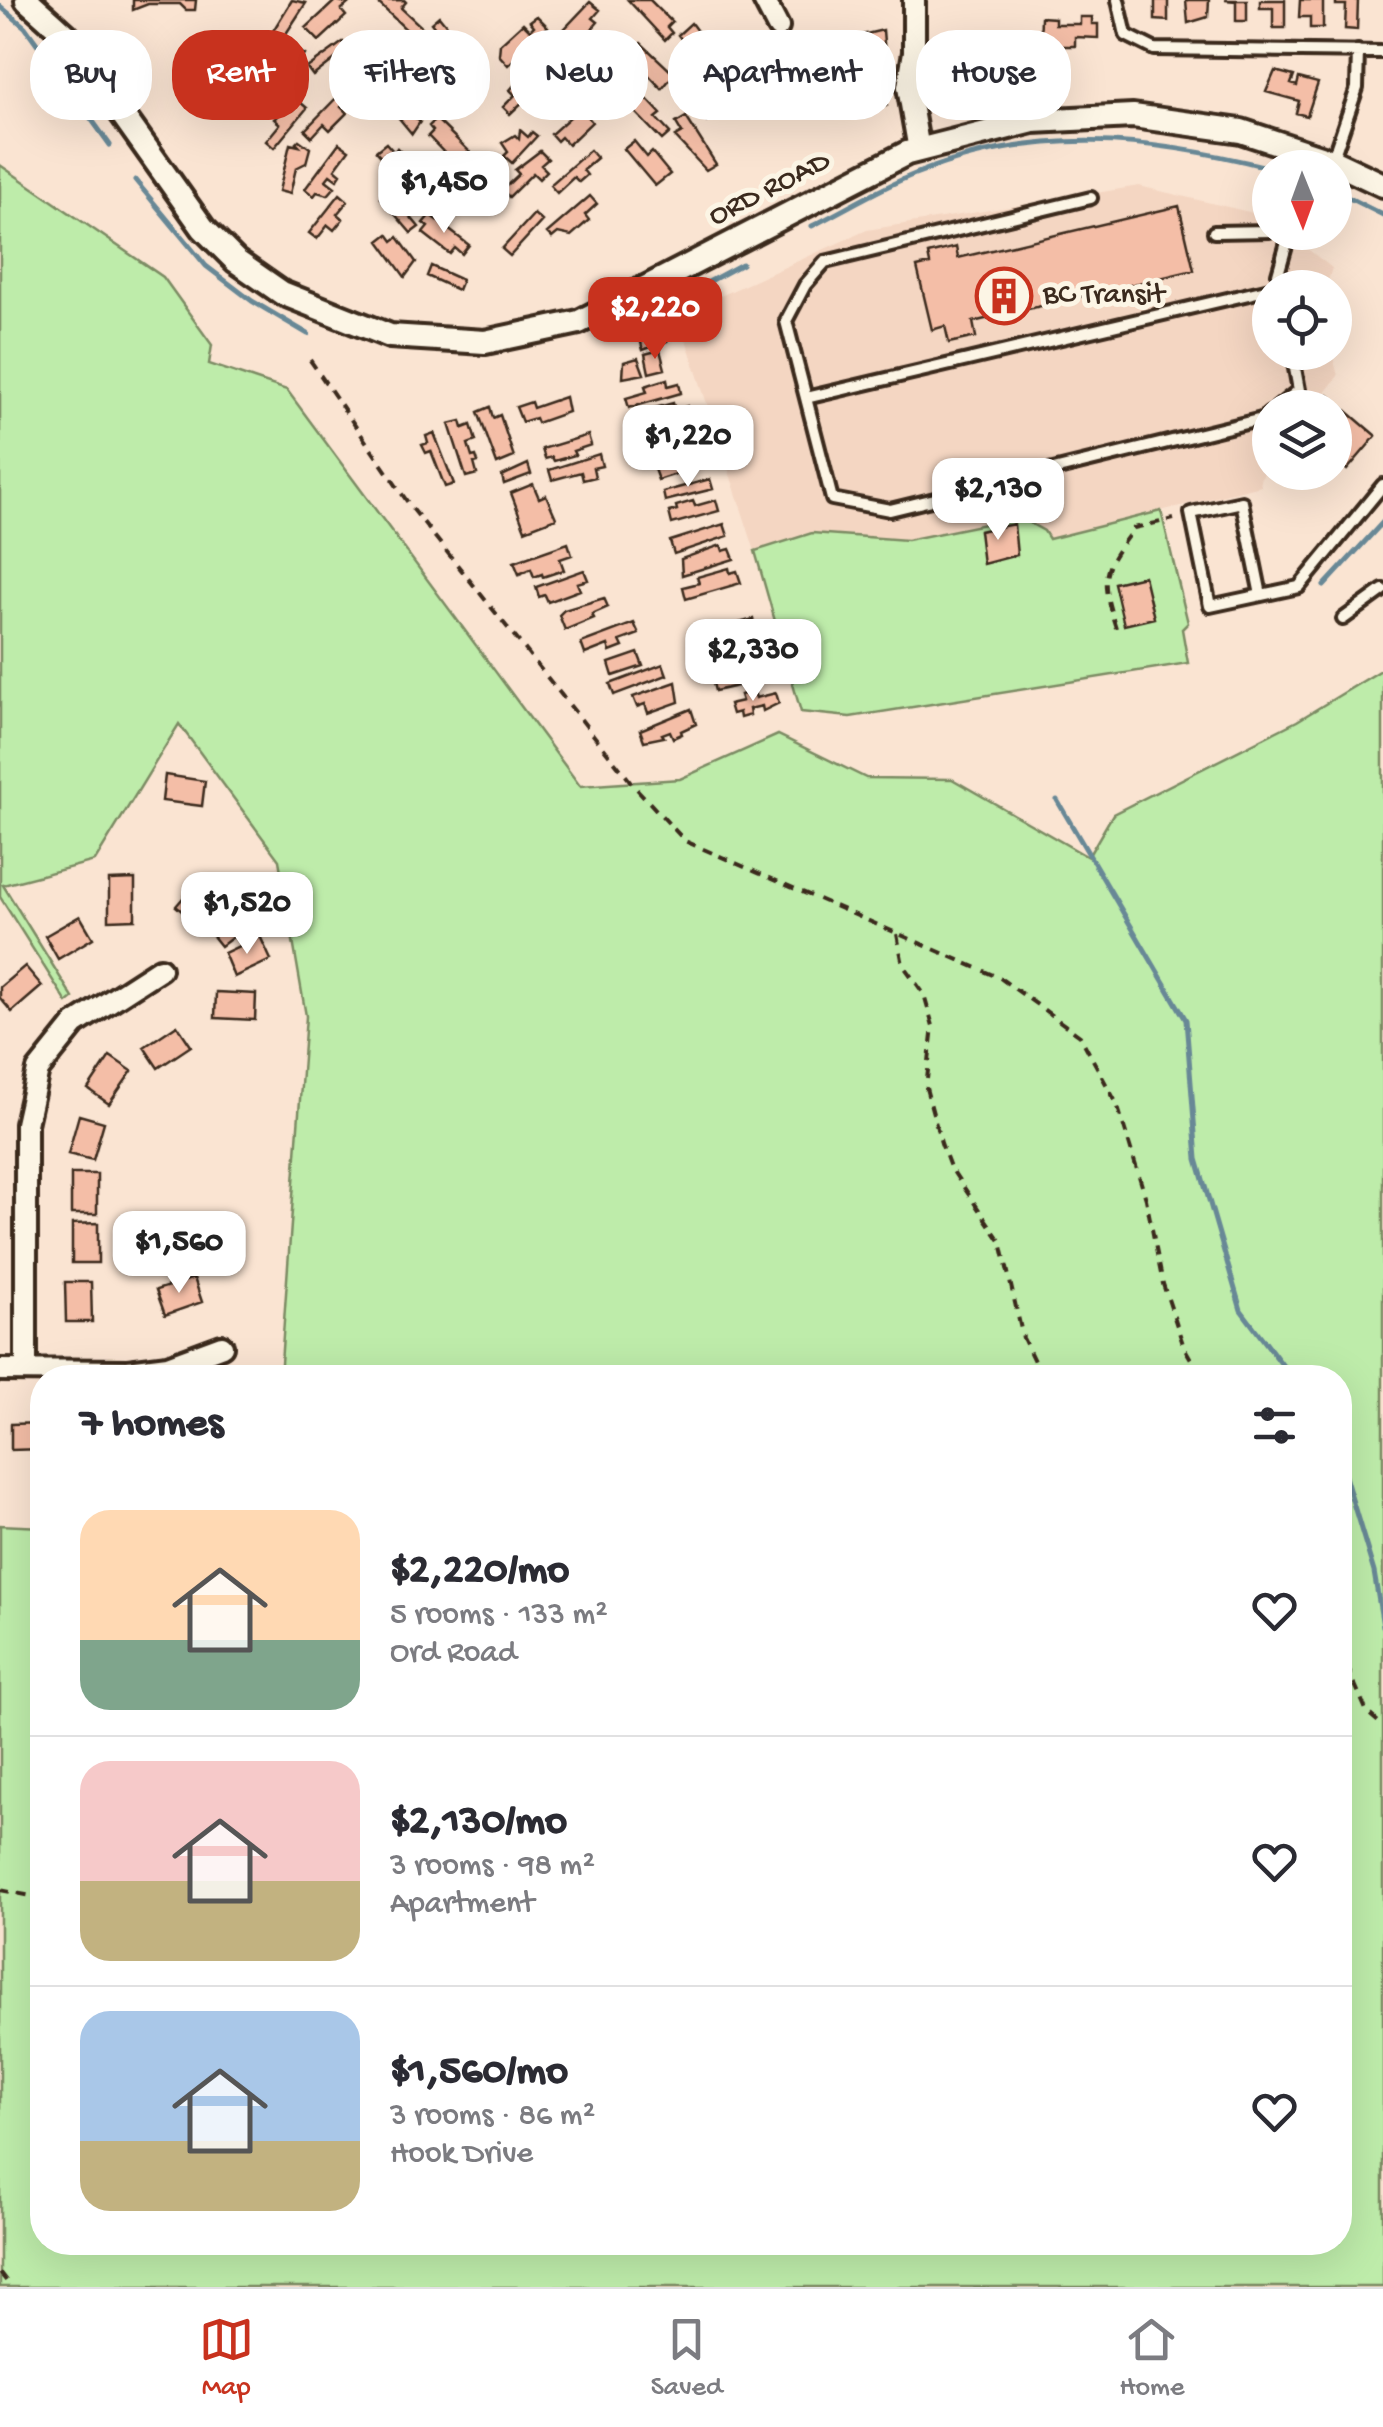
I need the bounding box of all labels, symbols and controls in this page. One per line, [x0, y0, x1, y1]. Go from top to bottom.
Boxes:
chip: Buy [30, 30, 152, 120]
chip: Rent [172, 30, 309, 120]
chip: Filters [329, 30, 490, 120]
chip: New [510, 30, 648, 120]
chip: Apartment [668, 30, 896, 120]
chip: House [916, 30, 1071, 120]
street label: ORD ROAD [703, 144, 837, 235]
north arrow [1252, 150, 1352, 250]
map controls [1252, 150, 1352, 490]
pin: $1,450 [363, 151, 525, 236]
text: $1,450 [400, 164, 488, 202]
building icon: BC Transit [974, 266, 1034, 326]
button: locate [1252, 270, 1352, 370]
pin: $2,220 [574, 277, 736, 362]
place label: BC Transit [1042, 279, 1167, 314]
text: $2,220 [610, 290, 700, 328]
button: layers [1252, 390, 1352, 490]
pin: $1,220 [607, 405, 769, 490]
text: $1,220 [645, 418, 731, 456]
pin: $2,130 [917, 458, 1079, 543]
text: $2,130 [954, 471, 1042, 509]
pin: $2,330 [672, 619, 834, 704]
text: $2,330 [707, 632, 799, 670]
pin: $1,520 [166, 872, 328, 957]
text: $1,520 [203, 885, 291, 923]
pin: $1,560 [98, 1211, 260, 1296]
text: $1,560 [135, 1224, 223, 1262]
icon: filters [1247, 1398, 1302, 1453]
text: 7 homes [80, 1401, 223, 1450]
text: $2,220/mo [390, 1548, 569, 1597]
icon: home [160, 1550, 280, 1670]
icon: heart [1247, 1583, 1302, 1638]
text: 5 rooms · 133 m² [390, 1597, 608, 1635]
text: Ord Road [390, 1635, 517, 1673]
text: $2,130/mo [390, 1799, 567, 1848]
icon: home [160, 1801, 280, 1921]
icon: heart [1247, 1834, 1302, 1889]
text: 3 rooms · 98 m² [390, 1848, 595, 1886]
text: Apartment [390, 1886, 534, 1924]
text: $1,560/mo [390, 2049, 568, 2098]
icon: home [160, 2051, 280, 2171]
icon: heart [1247, 2084, 1302, 2139]
text: 3 rooms · 86 m² [390, 2098, 595, 2136]
text: Hook Drive [390, 2136, 533, 2174]
tab: Map [199, 2312, 254, 2405]
tab: Saved [651, 2312, 722, 2405]
tab: Home [1120, 2312, 1184, 2405]

